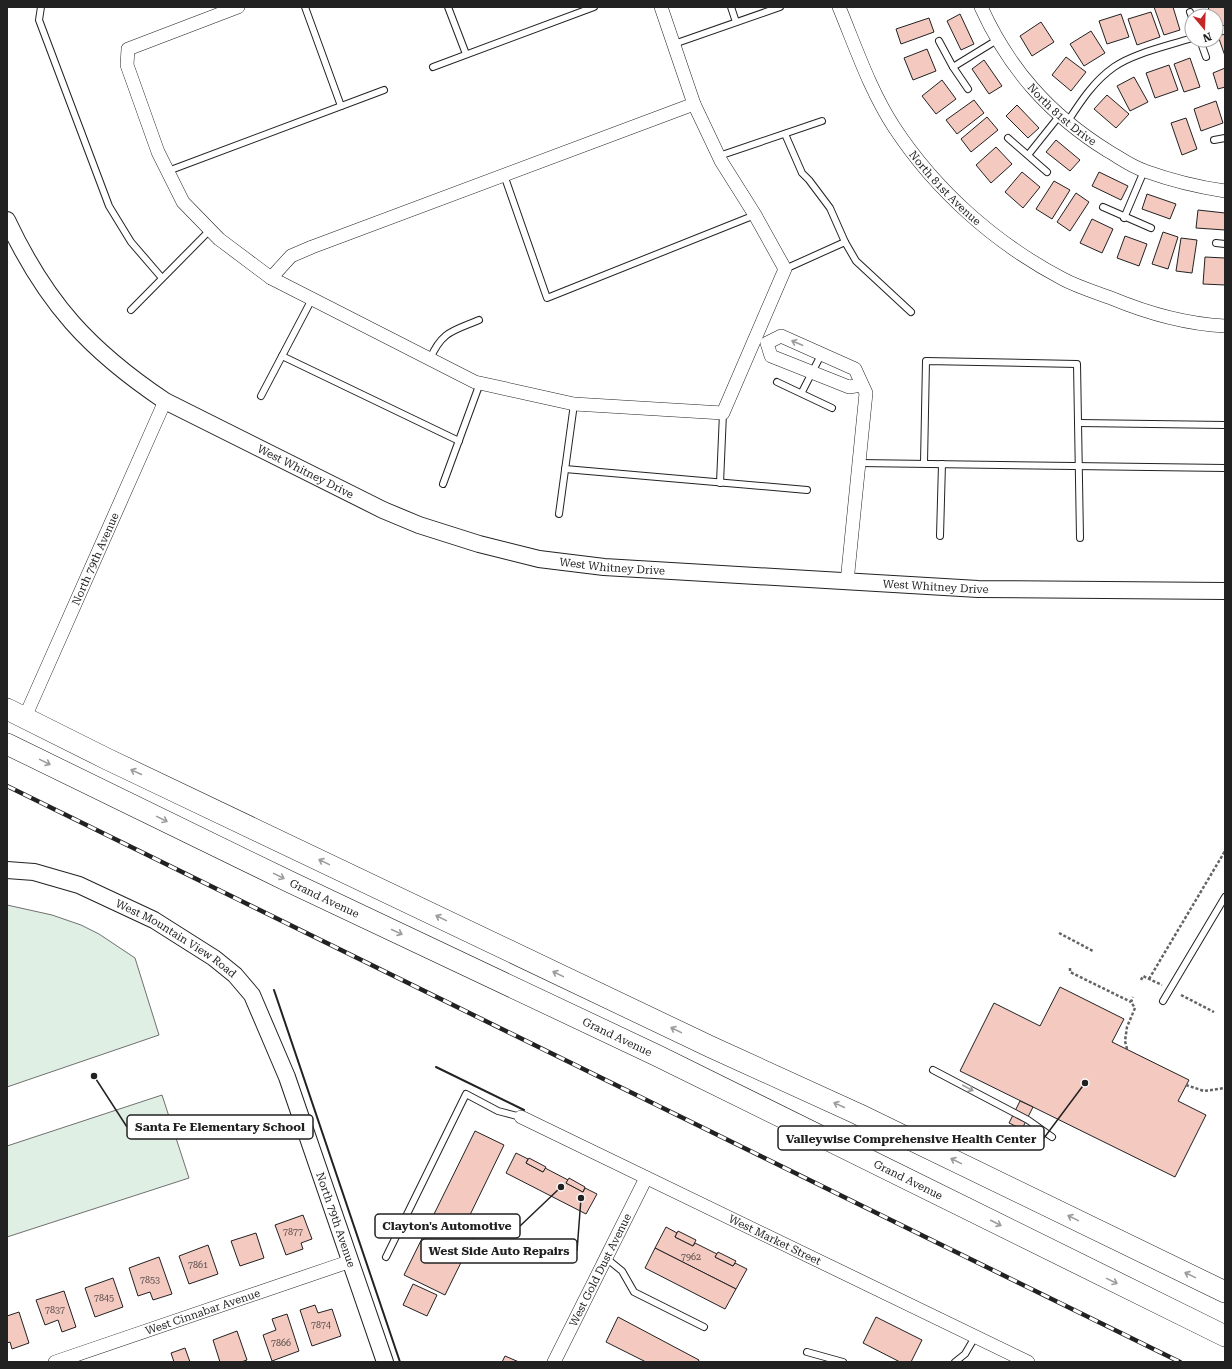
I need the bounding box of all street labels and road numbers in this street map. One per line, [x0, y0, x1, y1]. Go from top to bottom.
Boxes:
street label: North 81st Drive [1025, 81, 1099, 148]
street label: North 81st Avenue [907, 148, 984, 228]
street label: West Whitney Drive [255, 442, 356, 501]
street label: North 79th Avenue [69, 510, 121, 607]
street label: West Whitney Drive [559, 555, 666, 577]
street label: West Whitney Drive [882, 577, 989, 596]
street label: Grand Avenue [288, 876, 361, 920]
street label: West Mountain View Road [114, 897, 239, 980]
street label: Grand Avenue [581, 1015, 654, 1059]
street label: Grand Avenue [872, 1157, 945, 1202]
street label: North 79th Avenue [314, 1170, 358, 1269]
street label: West Gold Dust Avenue [566, 1211, 634, 1329]
street label: West Market Street [727, 1212, 823, 1268]
street label: West Cinnabar Avenue [144, 1286, 262, 1337]

